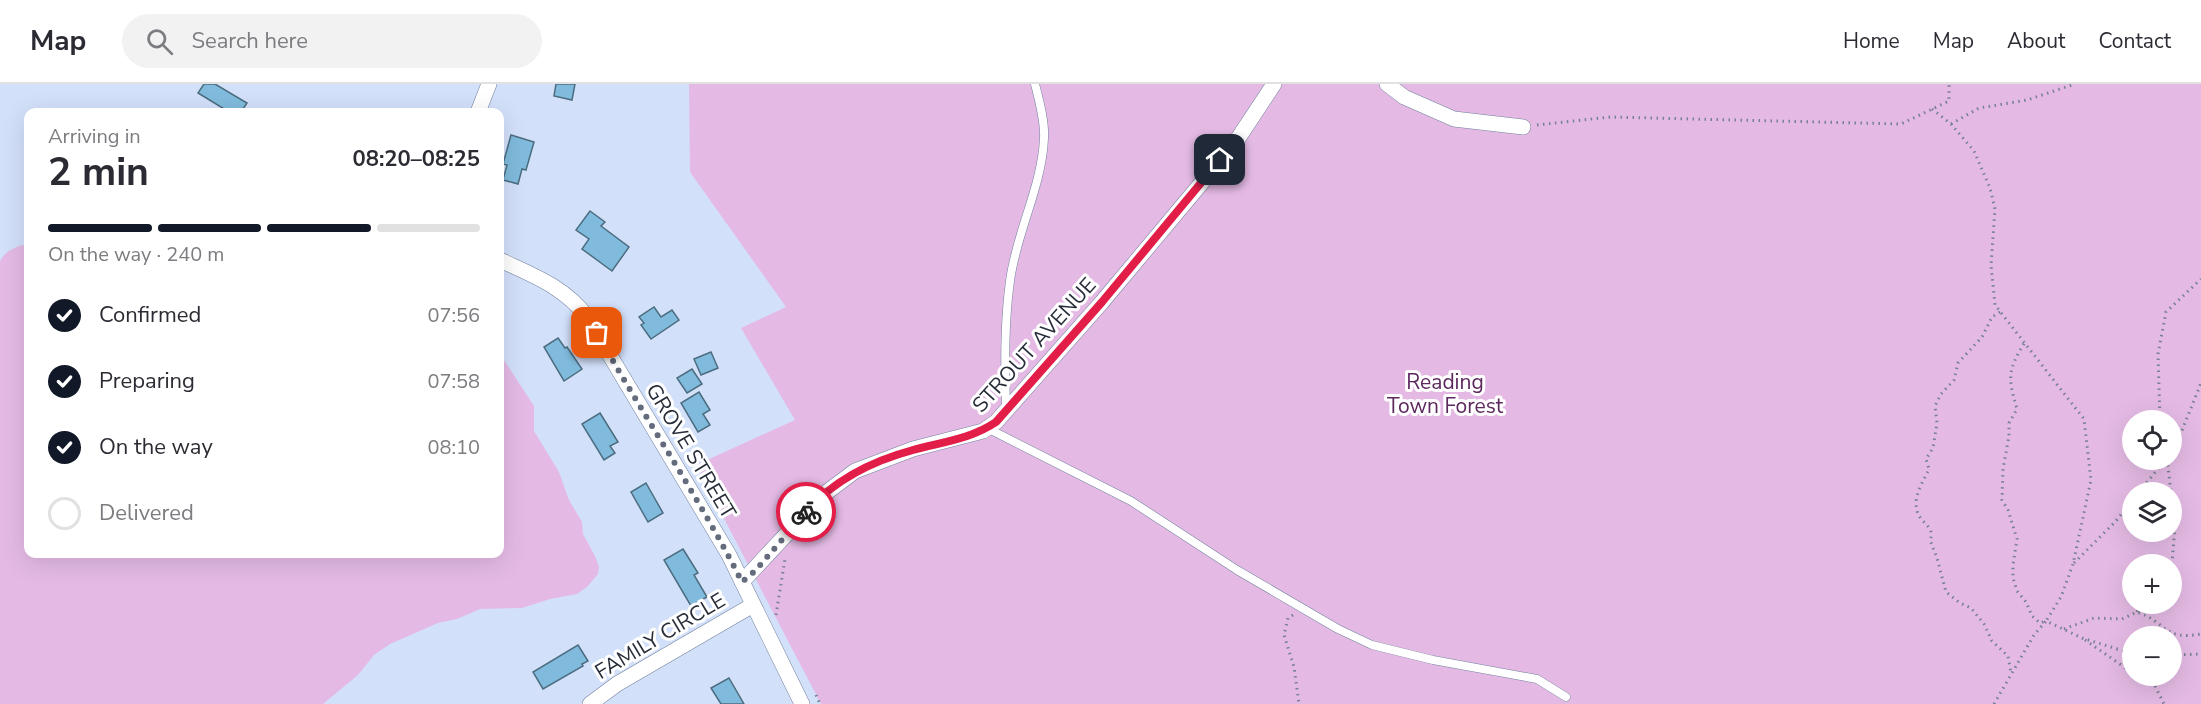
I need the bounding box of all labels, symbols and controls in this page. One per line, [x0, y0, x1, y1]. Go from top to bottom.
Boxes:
search box [122, 14, 542, 68]
text: Map [30, 22, 86, 60]
icon: search [143, 25, 176, 58]
text: Search here [191, 26, 308, 56]
text: Home [1843, 27, 1900, 55]
text: Map [1933, 27, 1974, 55]
text: About [2007, 27, 2065, 55]
text: Contact [2098, 27, 2171, 55]
text: Arriving in [48, 123, 141, 150]
pin [1194, 134, 1245, 185]
icon: home [1203, 143, 1236, 176]
text: 08:20–08:25 [352, 144, 480, 174]
text: 2 min [48, 146, 149, 199]
text: On the way · 240 m [48, 241, 224, 268]
street label: STROUT AVENUE [966, 272, 1102, 418]
icon: check [48, 299, 81, 332]
text: Confirmed [99, 300, 201, 330]
text: 07:56 [427, 302, 480, 329]
pin [571, 307, 622, 358]
icon: bag [580, 316, 613, 349]
icon: check [48, 365, 81, 398]
text: Preparing [99, 366, 195, 396]
text: 07:58 [427, 368, 480, 395]
park label: Reading Town Forest [1387, 368, 1504, 420]
street label: GROVE STREET [640, 378, 743, 524]
map controls [2122, 410, 2182, 686]
button: locate [2122, 410, 2182, 470]
icon: check [48, 431, 81, 464]
text: On the way [99, 432, 213, 462]
text: 08:10 [427, 434, 480, 461]
courier [776, 482, 836, 542]
button: layers [2122, 482, 2182, 542]
icon: bike [790, 496, 823, 529]
text: Delivered [99, 498, 194, 528]
button: + [2122, 554, 2182, 614]
street label: FAMILY CIRCLE [590, 586, 730, 686]
button: − [2122, 626, 2182, 686]

